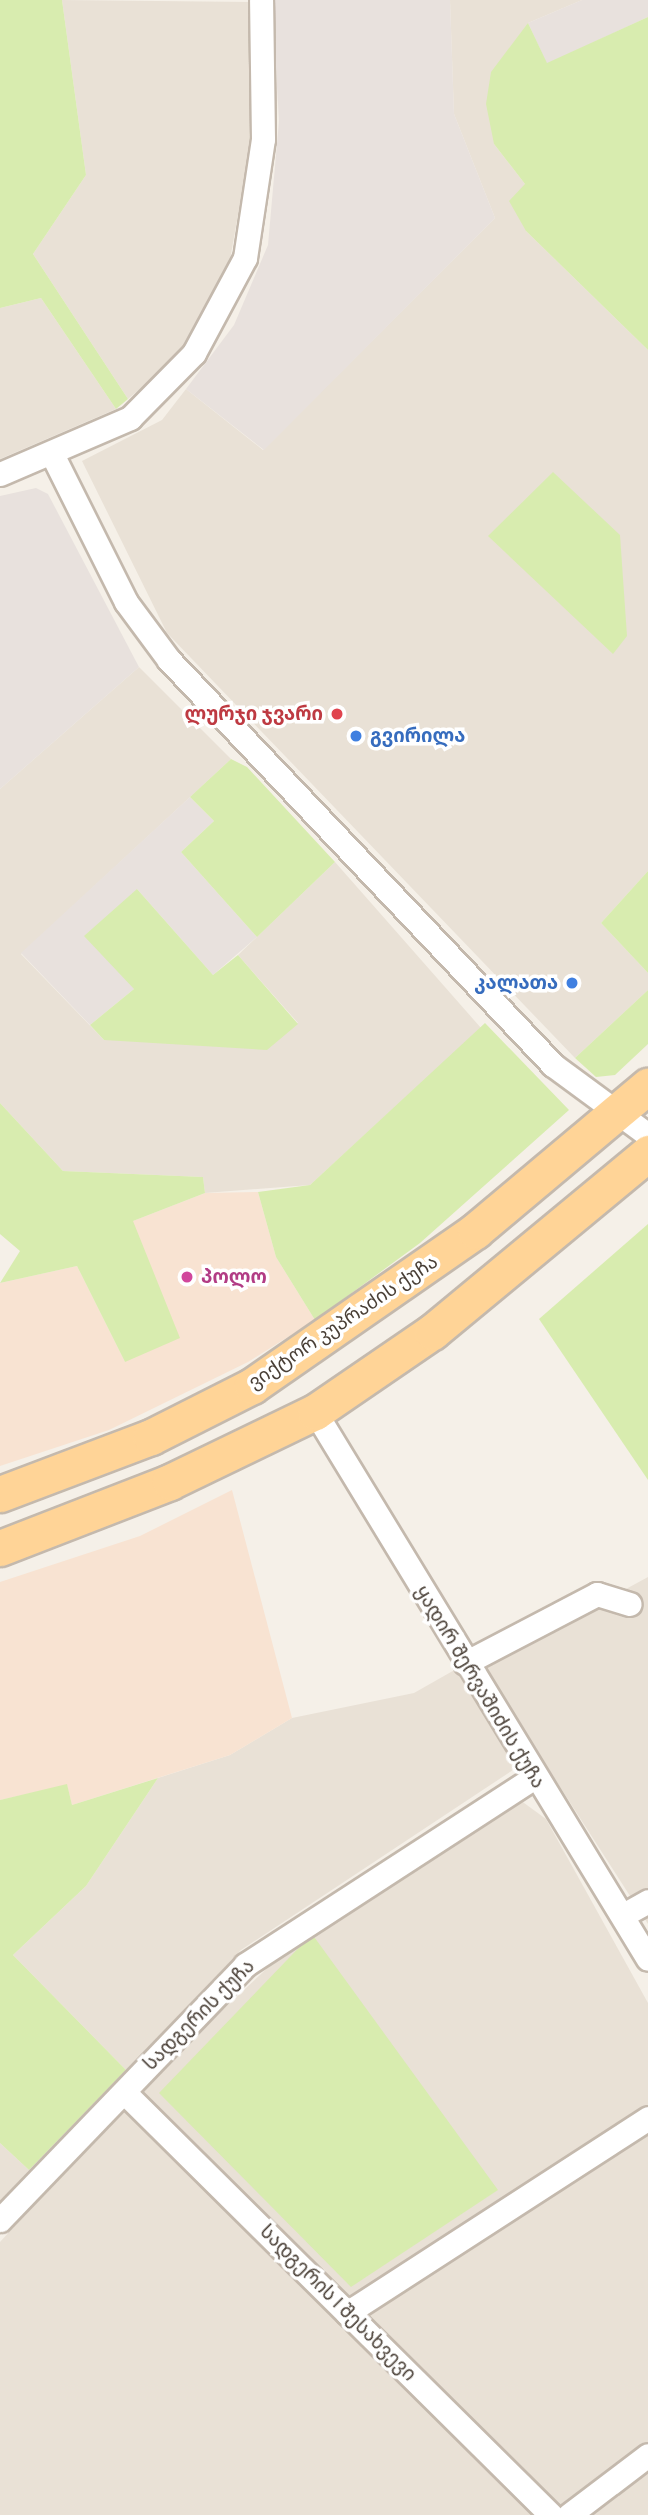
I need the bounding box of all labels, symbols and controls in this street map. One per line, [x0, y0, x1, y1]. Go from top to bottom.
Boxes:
place label: ლურჯი ჯვარი [185, 703, 323, 725]
marker: ლურჯი ჯვარი [329, 706, 345, 722]
place label: გვირილა [370, 725, 465, 747]
marker: გვირილა [348, 728, 364, 744]
place label: კალათა [474, 972, 558, 994]
marker: კალათა [564, 975, 580, 991]
street label: ვიქტორ კუპრაძის ქუჩა [244, 1250, 442, 1394]
place label: პოლო [201, 1266, 267, 1288]
marker: პოლო [179, 1269, 195, 1285]
street label: ყადირ შერვაშიძის ქუჩა [410, 1581, 550, 1793]
street label: სადგერის ქუჩა [139, 1955, 259, 2075]
street label: სადგერის I შესახვევი [255, 2220, 421, 2386]

